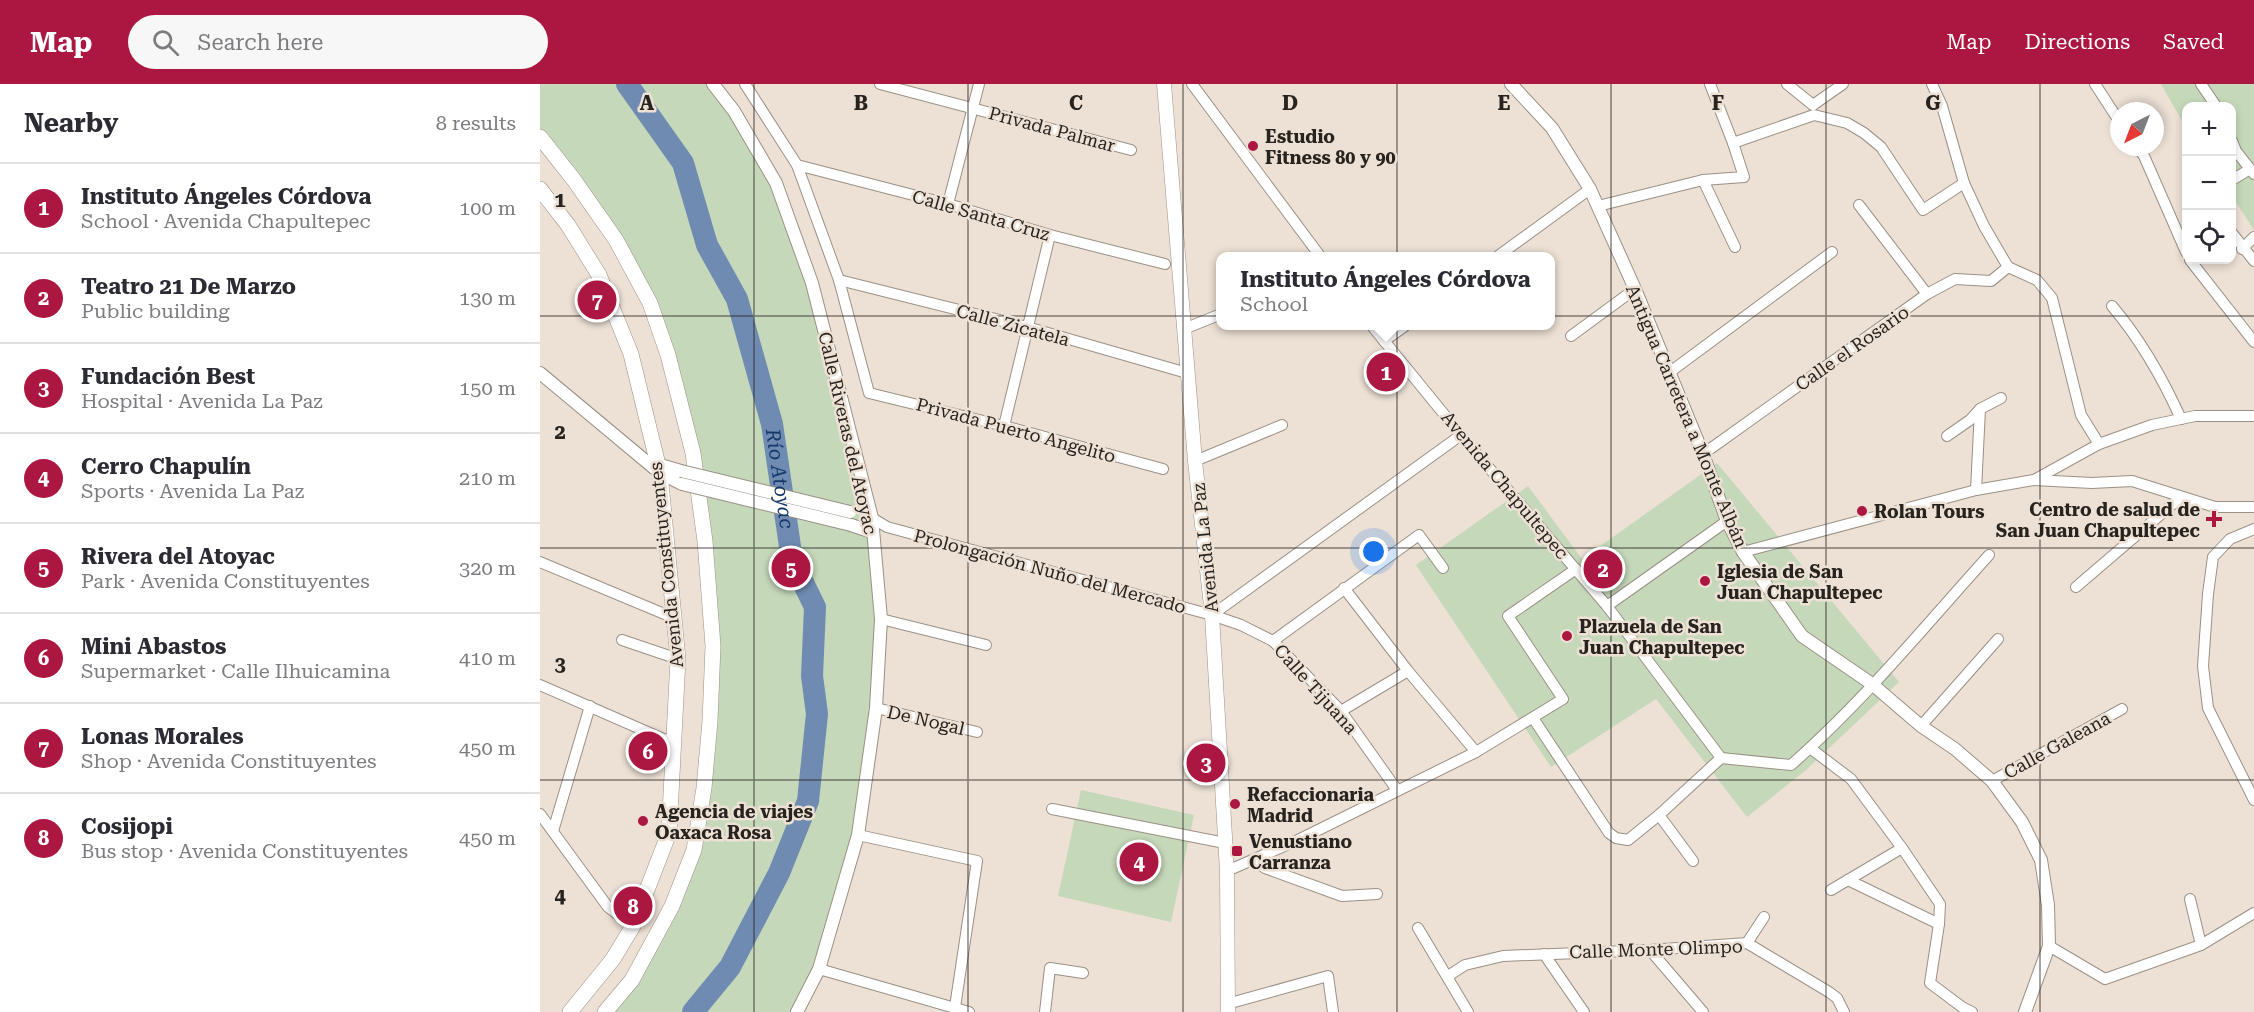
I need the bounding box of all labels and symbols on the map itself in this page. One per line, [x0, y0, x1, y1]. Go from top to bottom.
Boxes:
text: A [640, 91, 655, 115]
text: B [854, 91, 868, 115]
text: C [1069, 91, 1083, 115]
text: D [1282, 91, 1298, 115]
text: E [1498, 91, 1511, 115]
text: F [1712, 91, 1724, 115]
text: G [1925, 91, 1941, 115]
street label: Privada Palmar [986, 102, 1118, 156]
north arrow [2110, 102, 2164, 156]
place label: Estudio Fitness 80 y 90 [1265, 126, 1396, 168]
marker: Estudio Fitness 80 y 90 [1246, 139, 1260, 153]
street label: Calle Santa Cruz [910, 185, 1053, 245]
text: 1 [554, 188, 566, 212]
pin: 7 [578, 278, 616, 322]
street label: Antigua Carretera a Monte Albán [1622, 281, 1752, 551]
street label: Calle Zicatela [954, 300, 1072, 350]
street label: Calle el Rosario [1791, 301, 1913, 395]
street label: Calle Riveras del Atoyac [814, 330, 882, 536]
pin: 1 [1366, 350, 1406, 394]
street label: Privada Puerto Angelito [914, 393, 1118, 467]
street label: Avenida Chapultepec [1437, 407, 1573, 563]
text: 2 [554, 420, 566, 444]
water label: Río Atoyac [761, 426, 799, 531]
street label: Avenida Constituyentes [645, 461, 687, 669]
street label: Avenida La Paz [1188, 482, 1222, 614]
place label: Centro de salud de San Juan Chapultepec [1996, 499, 2200, 541]
place label: Rolan Tours [1874, 501, 1984, 522]
marker: Rolan Tours [1855, 504, 1869, 518]
marker: Centro de salud de San Juan Chapultepec [2205, 510, 2223, 528]
street label: Prolongación Nuño del Mercado [912, 524, 1188, 618]
your location [1359, 537, 1388, 566]
pin: 5 [772, 546, 810, 590]
pin: 2 [1584, 546, 1622, 592]
place label: Iglesia de San Juan Chapultepec [1717, 561, 1883, 603]
marker: Iglesia de San Juan Chapultepec [1698, 574, 1712, 588]
place label: Plazuela de San Juan Chapultepec [1579, 616, 1745, 658]
marker: Plazuela de San Juan Chapultepec [1560, 629, 1574, 643]
street label: Calle Tijuana [1270, 640, 1362, 738]
text: 3 [554, 652, 566, 676]
street label: De Nogal [885, 701, 967, 739]
street label: Calle Galeana [2000, 707, 2114, 783]
pin: 6 [628, 728, 668, 774]
pin: 3 [1186, 740, 1226, 786]
place label: Refaccionaria Madrid [1247, 784, 1375, 826]
marker: Refaccionaria Madrid [1228, 797, 1242, 811]
place label: Agencia de viajes Oaxaca Rosa [655, 801, 813, 843]
marker: Agencia de viajes Oaxaca Rosa [636, 814, 650, 828]
place label: Venustiano Carranza [1249, 831, 1353, 873]
pin: 4 [1120, 840, 1158, 884]
marker: Venustiano Carranza [1230, 844, 1244, 858]
text: 4 [554, 884, 566, 908]
pin: 8 [614, 884, 652, 928]
street label: Calle Monte Olimpo [1569, 935, 1743, 963]

